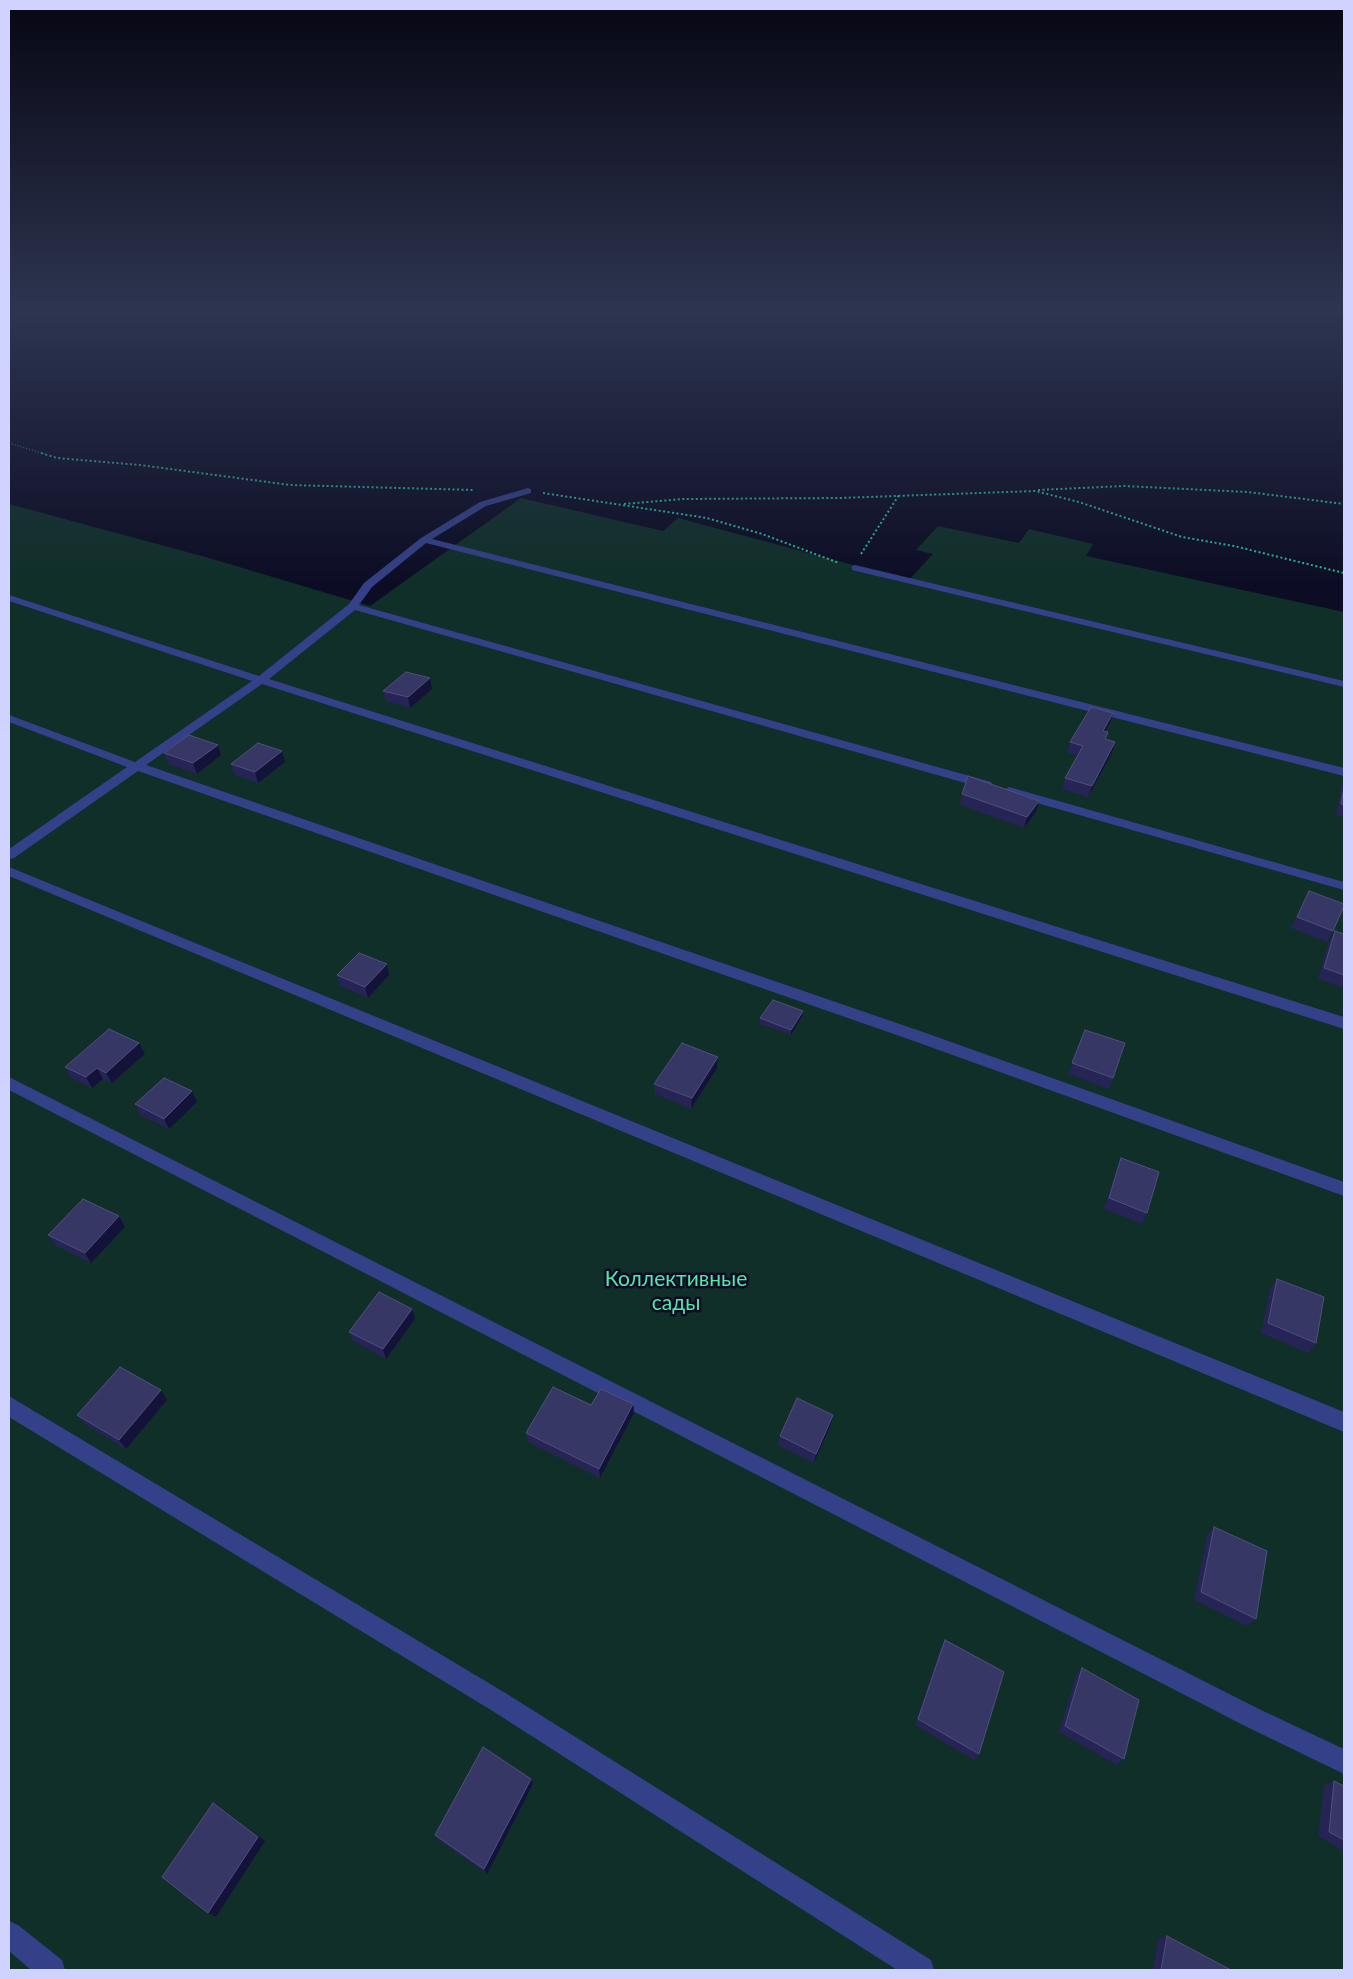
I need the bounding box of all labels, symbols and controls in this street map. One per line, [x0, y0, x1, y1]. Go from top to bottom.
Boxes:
park label: Коллективные сады [605, 1266, 747, 1316]

